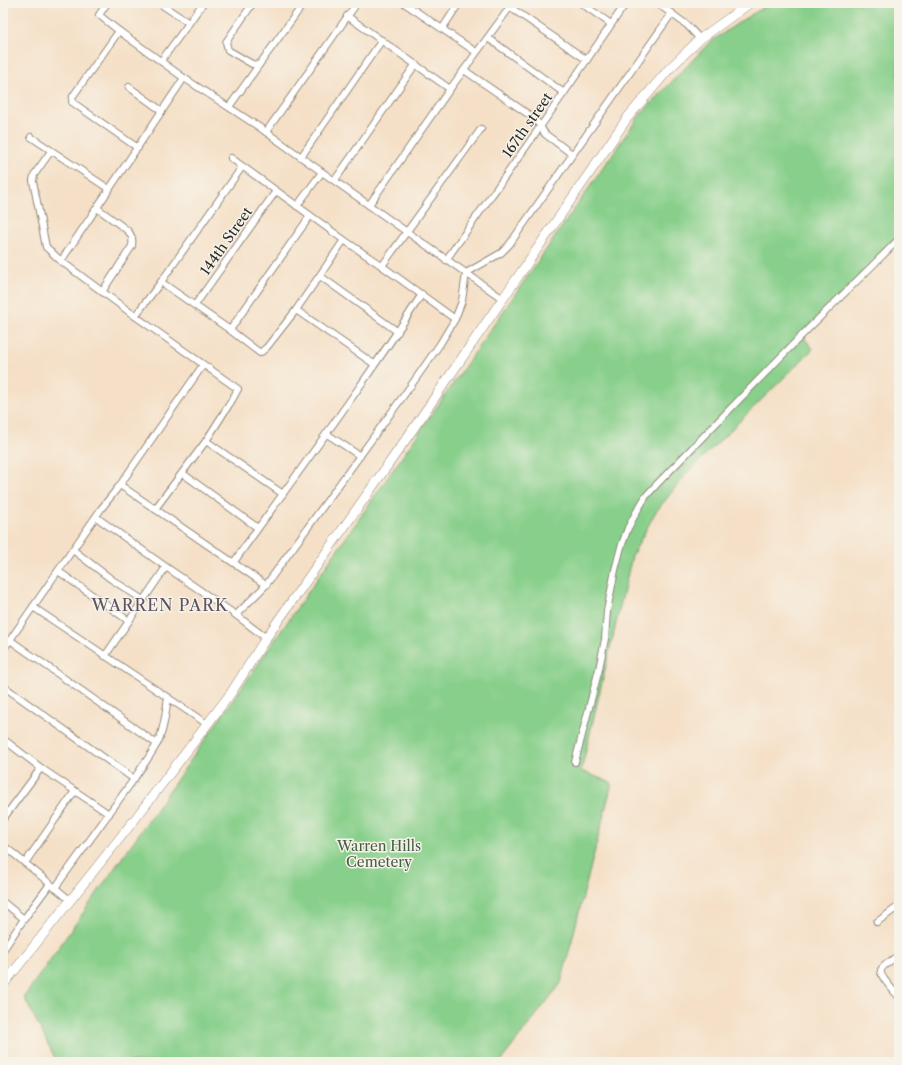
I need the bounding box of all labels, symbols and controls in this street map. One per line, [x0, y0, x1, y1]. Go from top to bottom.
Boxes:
street label: 167th street [498, 89, 556, 161]
street label: 144th Street [196, 203, 256, 279]
district label: WARREN PARK [91, 595, 228, 615]
park label: Warren Hills Cemetery [336, 837, 421, 871]

